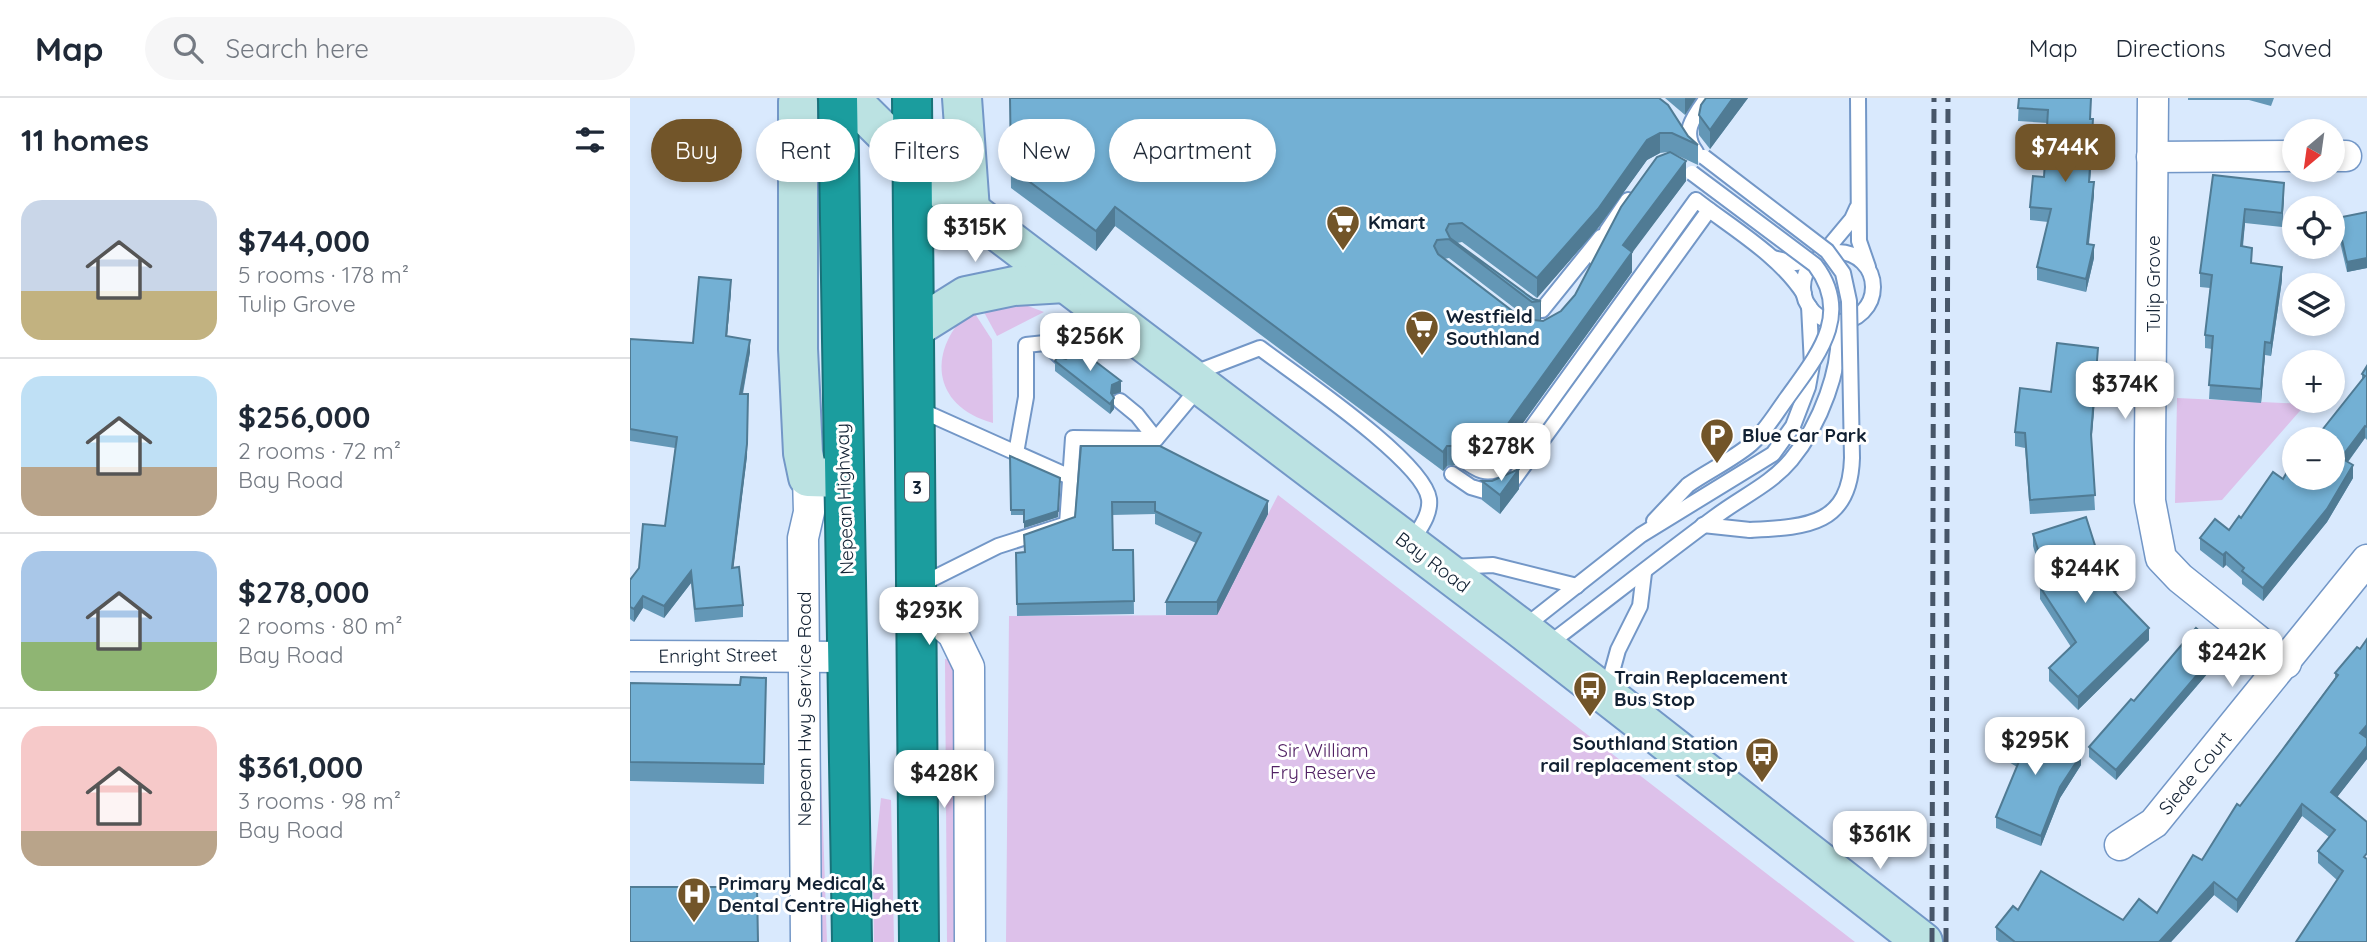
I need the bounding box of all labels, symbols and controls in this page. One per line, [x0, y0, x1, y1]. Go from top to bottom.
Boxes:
search box [145, 17, 635, 80]
text: Map [35, 28, 103, 69]
icon: search [169, 29, 207, 67]
text: Search here [225, 32, 369, 65]
text: Map [2029, 33, 2078, 63]
text: Directions [2116, 33, 2226, 63]
text: Saved [2264, 33, 2332, 63]
chip: Buy [651, 119, 742, 182]
chip: Rent [756, 119, 855, 182]
chip: Filters [869, 119, 984, 182]
chip: New [998, 119, 1095, 182]
chip: Apartment [1109, 119, 1276, 182]
north arrow [2282, 119, 2345, 182]
map controls [2282, 119, 2345, 490]
text: 11 homes [21, 121, 149, 159]
icon: filters [571, 121, 609, 159]
pin: $744K [2016, 125, 2114, 184]
text: $744K [2031, 132, 2099, 161]
button: locate [2282, 196, 2345, 259]
supermarket icon: Kmart [1324, 203, 1362, 252]
pin: $315K [926, 204, 1024, 264]
place label: Kmart [1368, 210, 1426, 234]
text: $315K [943, 212, 1007, 241]
text: $744,000 [238, 222, 370, 260]
icon: home [77, 228, 161, 312]
street label: Tulip Grove [2141, 235, 2165, 333]
text: 5 rooms · 178 m² [238, 260, 409, 289]
button: layers [2282, 273, 2345, 336]
text: Tulip Grove [238, 289, 356, 318]
place label: Westfield Southland [1446, 304, 1540, 350]
supermarket icon: Westfield Southland [1403, 308, 1441, 357]
pin: $256K [1041, 314, 1139, 373]
text: $256K [1056, 321, 1124, 350]
button: + [2282, 350, 2345, 413]
pin: $374K [2076, 362, 2174, 421]
text: $374K [2092, 369, 2158, 398]
text: $256,000 [238, 398, 370, 436]
icon: home [77, 404, 161, 488]
parking icon: Blue Car Park [1698, 416, 1736, 465]
street label: Nepean Highway [829, 423, 859, 575]
place label: Blue Car Park [1742, 423, 1867, 447]
pin: $278K [1452, 424, 1550, 483]
button: − [2282, 427, 2345, 490]
text: $278K [1467, 431, 1535, 460]
text: 2 rooms · 72 m² [238, 436, 401, 465]
text: Bay Road [238, 465, 343, 494]
road number: 3 [905, 472, 929, 502]
street label: Bay Road [1391, 526, 1475, 598]
pin: $244K [2036, 546, 2134, 605]
text: $244K [2051, 553, 2119, 582]
text: $278,000 [238, 573, 369, 611]
icon: home [77, 579, 161, 663]
pin: $293K [880, 588, 978, 647]
street label: Nepean Hwy Service Road [792, 591, 816, 827]
text: $293K [895, 595, 963, 624]
text: 2 rooms · 80 m² [238, 611, 403, 640]
pin: $242K [2183, 630, 2281, 689]
text: $242K [2198, 637, 2266, 666]
text: Bay Road [238, 640, 343, 669]
street label: Enright Street [658, 642, 778, 668]
place label: Train Replacement Bus Stop [1614, 665, 1788, 711]
bus stop icon: Train Replacement Bus Stop [1571, 669, 1609, 718]
pin: $295K [1986, 718, 2084, 777]
text: $295K [2001, 725, 2069, 754]
street label: Siede Court [2153, 726, 2237, 820]
place label: Southland Station rail replacement stop [1540, 731, 1738, 777]
bus stop icon: Southland Station rail replacement stop [1743, 735, 1781, 784]
park label: Sir William Fry Reserve [1270, 738, 1376, 784]
text: $361,000 [238, 748, 363, 786]
pin: $428K [895, 750, 993, 810]
icon: home [77, 754, 161, 838]
text: $428K [910, 758, 978, 787]
text: 3 rooms · 98 m² [238, 786, 401, 815]
pin: $361K [1831, 812, 1929, 871]
text: Bay Road [238, 815, 343, 844]
text: $361K [1849, 819, 1911, 848]
place label: Primary Medical & Dental Centre Highett [718, 871, 919, 917]
hospital icon: Primary Medical & Dental Centre Highett [675, 875, 713, 924]

